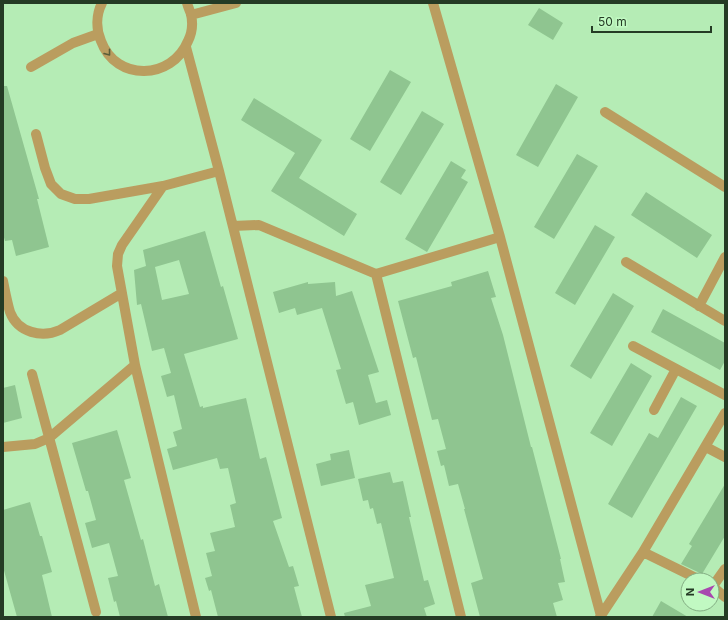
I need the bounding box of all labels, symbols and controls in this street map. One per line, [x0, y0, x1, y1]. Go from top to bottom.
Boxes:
scale bar [592, 8, 711, 34]
text: 50 m [598, 14, 627, 29]
one-way arrow [103, 48, 110, 55]
north arrow [680, 572, 720, 612]
text: N [683, 588, 697, 596]

